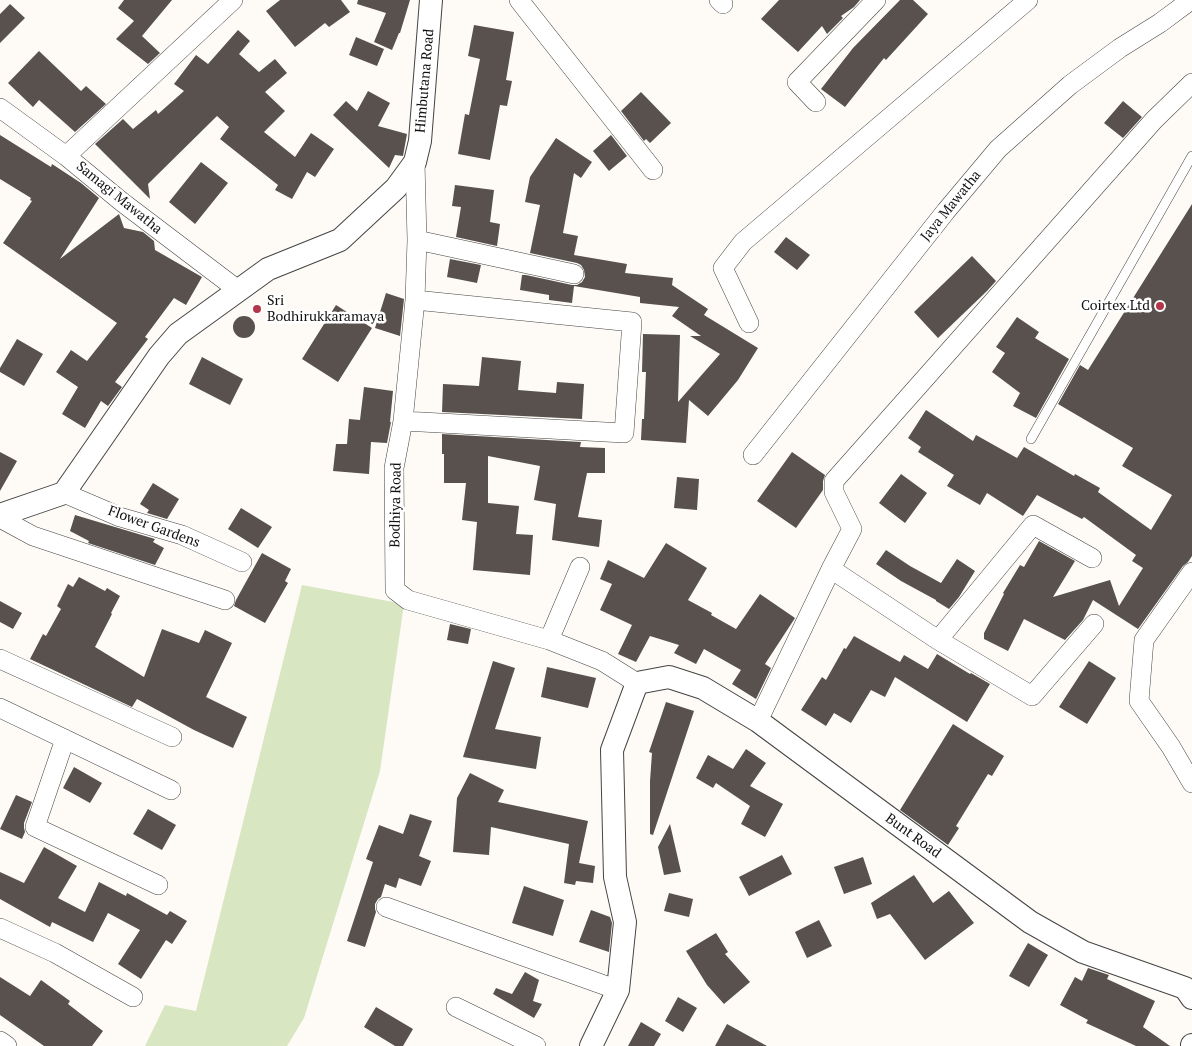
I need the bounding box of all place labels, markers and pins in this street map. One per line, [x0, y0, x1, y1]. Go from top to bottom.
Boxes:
place label: Sri Bodhirukkaramaya [267, 293, 384, 326]
place label: Coirtex Ltd [1081, 298, 1150, 314]
marker: Coirtex Ltd [1154, 300, 1166, 312]
marker: Sri Bodhirukkaramaya [251, 303, 263, 315]

